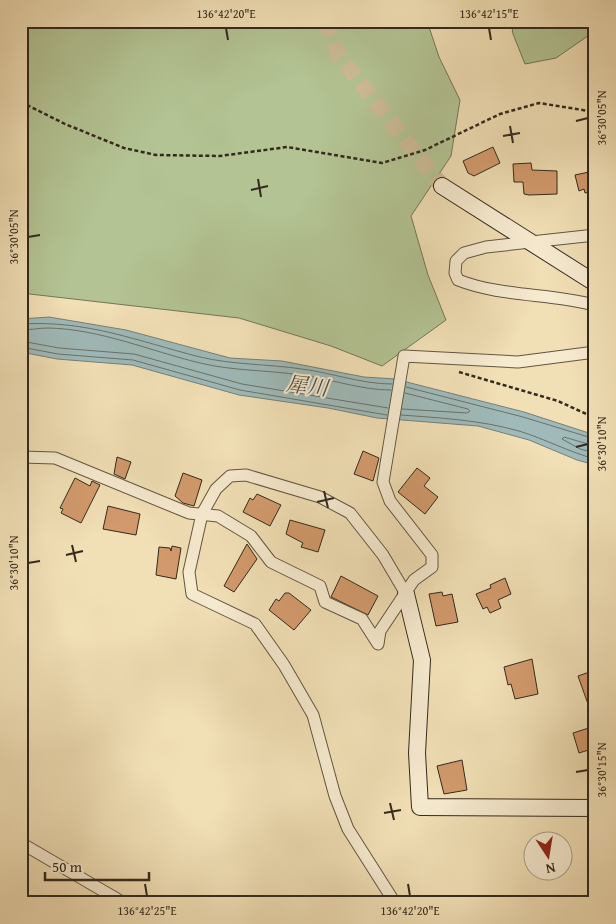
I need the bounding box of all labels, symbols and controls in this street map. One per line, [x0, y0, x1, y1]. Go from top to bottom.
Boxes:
text: 136°42'20"E [196, 5, 256, 22]
text: 136°42'15"E [459, 5, 519, 22]
text: 36°30'05"N [593, 90, 610, 146]
text: 36°30'05"N [5, 209, 22, 265]
water label: 犀川 [284, 368, 332, 404]
text: 36°30'10"N [593, 416, 610, 472]
text: 36°30'10"N [5, 535, 22, 591]
text: 36°30'15"N [593, 742, 610, 798]
north arrow [524, 832, 574, 882]
scale bar [45, 849, 149, 881]
text: 50 m [52, 856, 83, 877]
text: N [543, 858, 557, 880]
text: 136°42'25"E [117, 902, 177, 919]
text: 136°42'20"E [380, 902, 440, 919]

